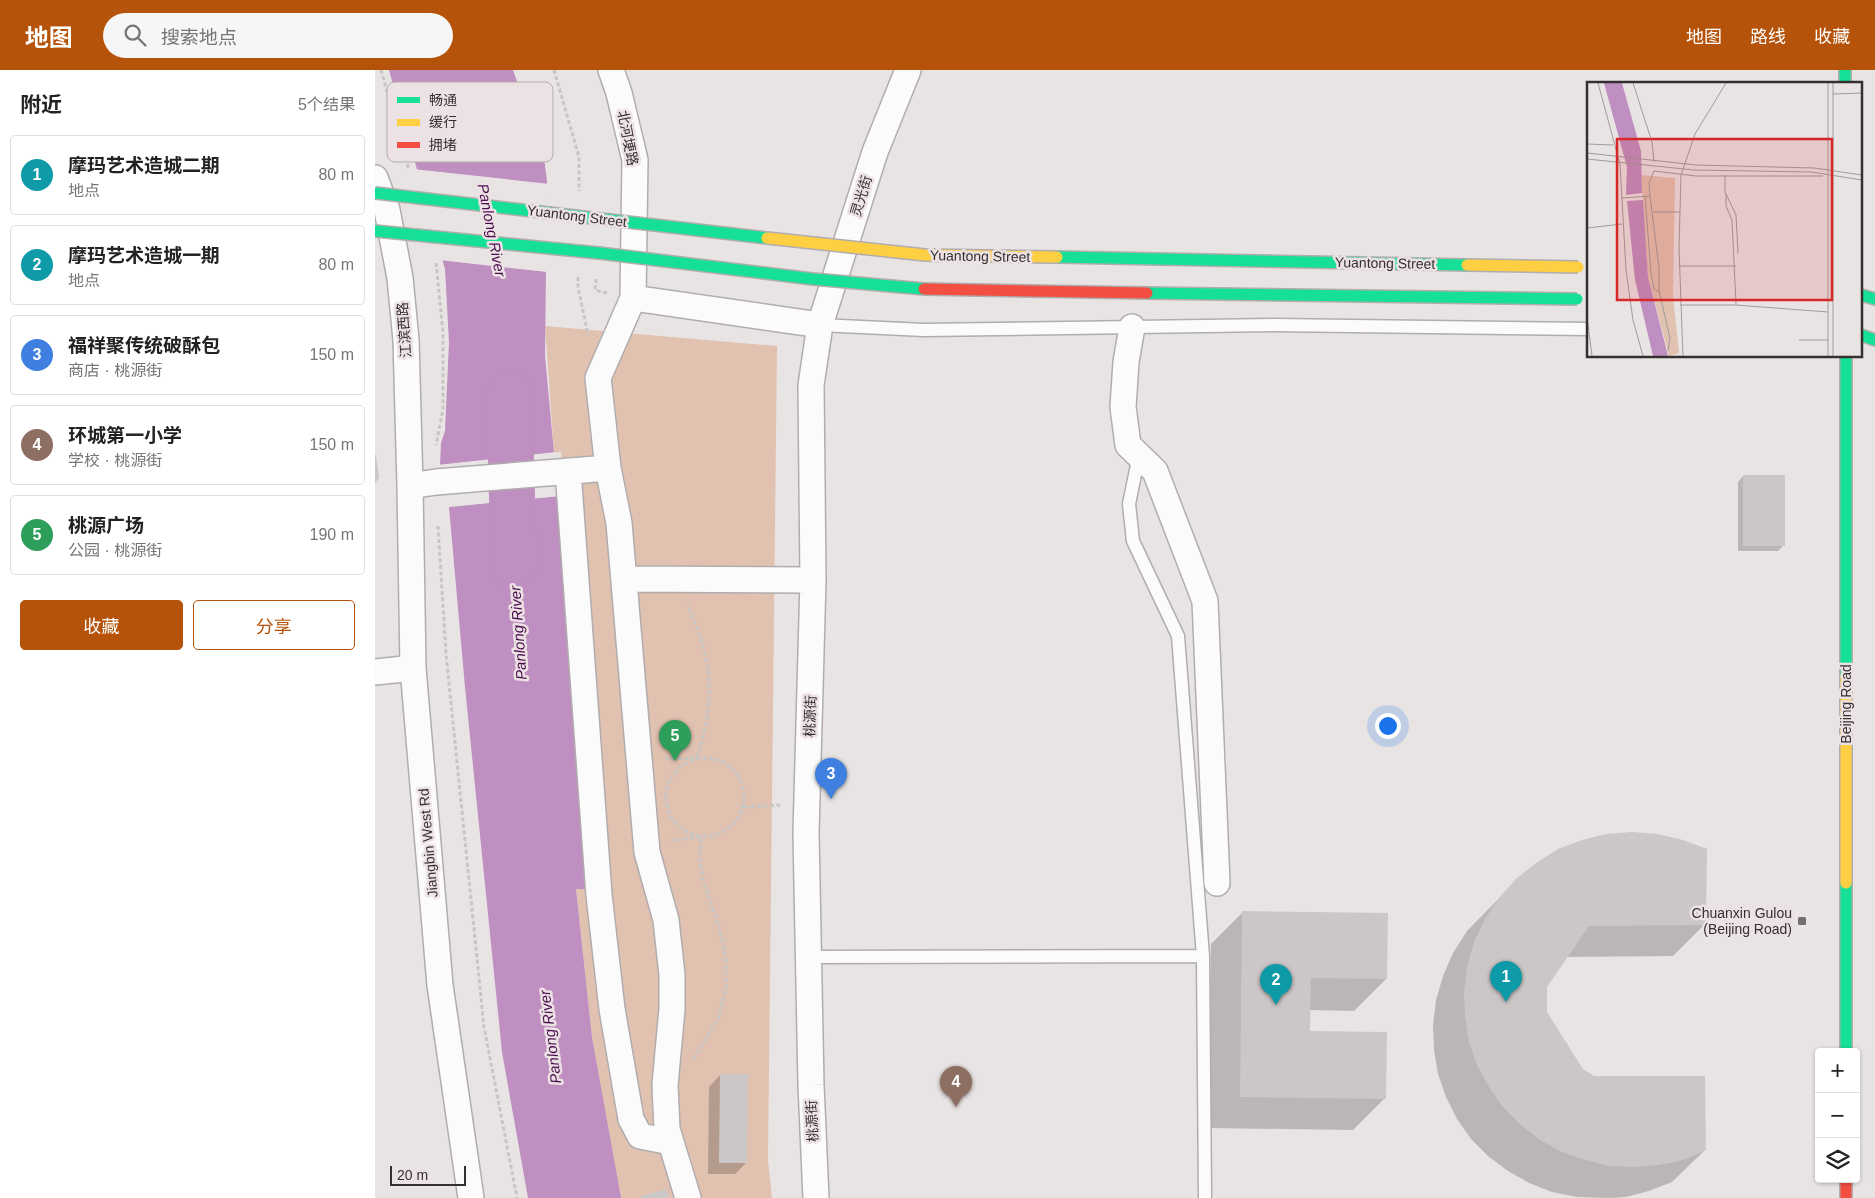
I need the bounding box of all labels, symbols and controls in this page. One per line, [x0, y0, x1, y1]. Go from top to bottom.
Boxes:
search box [103, 13, 453, 58]
icon: search [121, 21, 149, 49]
text: 地图 [25, 24, 73, 51]
text: 搜索地点 [161, 27, 237, 48]
text: 地图 [1686, 27, 1722, 47]
text: 路线 [1750, 27, 1786, 47]
text: 收藏 [1814, 27, 1850, 47]
legend [387, 82, 553, 162]
inset map [1587, 82, 1863, 358]
text: 畅通 [429, 92, 457, 108]
text: 附近 [20, 93, 62, 116]
text: 5个结果 [298, 96, 355, 113]
street label: 北河埂路 [615, 109, 641, 167]
text: 缓行 [429, 114, 457, 130]
text: 拥堵 [429, 137, 457, 153]
text: 摩玛艺术造城二期 [68, 155, 220, 176]
text: 1 [33, 166, 41, 183]
text: 80 m [318, 166, 354, 183]
street label: 灵光街 [847, 174, 875, 218]
text: 地点 [68, 182, 100, 199]
water label: Panlong River [475, 182, 510, 279]
street label: Yuantong Street [526, 202, 628, 230]
text: 摩玛艺术造城一期 [68, 245, 220, 266]
street label: Yuantong Street [930, 247, 1030, 265]
street label: Yuantong Street [1335, 254, 1435, 272]
text: 2 [33, 256, 41, 273]
text: 80 m [318, 256, 354, 273]
text: 地点 [68, 272, 100, 289]
street label: 江滨西路 [394, 302, 414, 358]
text: 福祥聚传统破酥包 [68, 335, 220, 356]
text: 3 [33, 346, 41, 363]
text: 150 m [310, 346, 354, 363]
text: 商店 · 桃源街 [68, 362, 162, 379]
text: 环城第一小学 [68, 425, 182, 446]
text: 4 [33, 436, 41, 453]
text: 150 m [310, 436, 354, 453]
text: 学校 · 桃源街 [68, 452, 162, 469]
text: 桃源广场 [68, 515, 144, 536]
text: 5 [33, 526, 41, 543]
text: 190 m [310, 526, 354, 543]
text: 公园 · 桃源街 [68, 542, 162, 559]
water label: Panlong River [506, 584, 530, 681]
button: 收藏 [20, 600, 183, 650]
button: 分享 [193, 600, 355, 650]
street label: Beijing Road [1838, 664, 1854, 744]
street label: 桃源街 [801, 695, 819, 737]
your location [1375, 713, 1401, 739]
pin: 5 [659, 720, 691, 761]
pin: 3 [815, 758, 847, 799]
street label: Jiangbin West Rd [415, 788, 441, 898]
place label: Chuanxin Gulou (Beijing Road) [1692, 905, 1792, 937]
marker: Chuanxin Gulou (Beijing Road) [1796, 915, 1808, 927]
pin: 1 [1490, 961, 1522, 1002]
pin: 2 [1260, 964, 1292, 1005]
water label: Panlong River [536, 988, 564, 1085]
map controls [1815, 1048, 1860, 1183]
button: + [1815, 1048, 1860, 1093]
pin: 4 [940, 1066, 972, 1107]
button: − [1815, 1093, 1860, 1138]
street label: 桃源街 [803, 1100, 821, 1142]
button: layers [1815, 1138, 1860, 1183]
scale bar [390, 1163, 466, 1186]
text: 20 m [397, 1167, 428, 1183]

